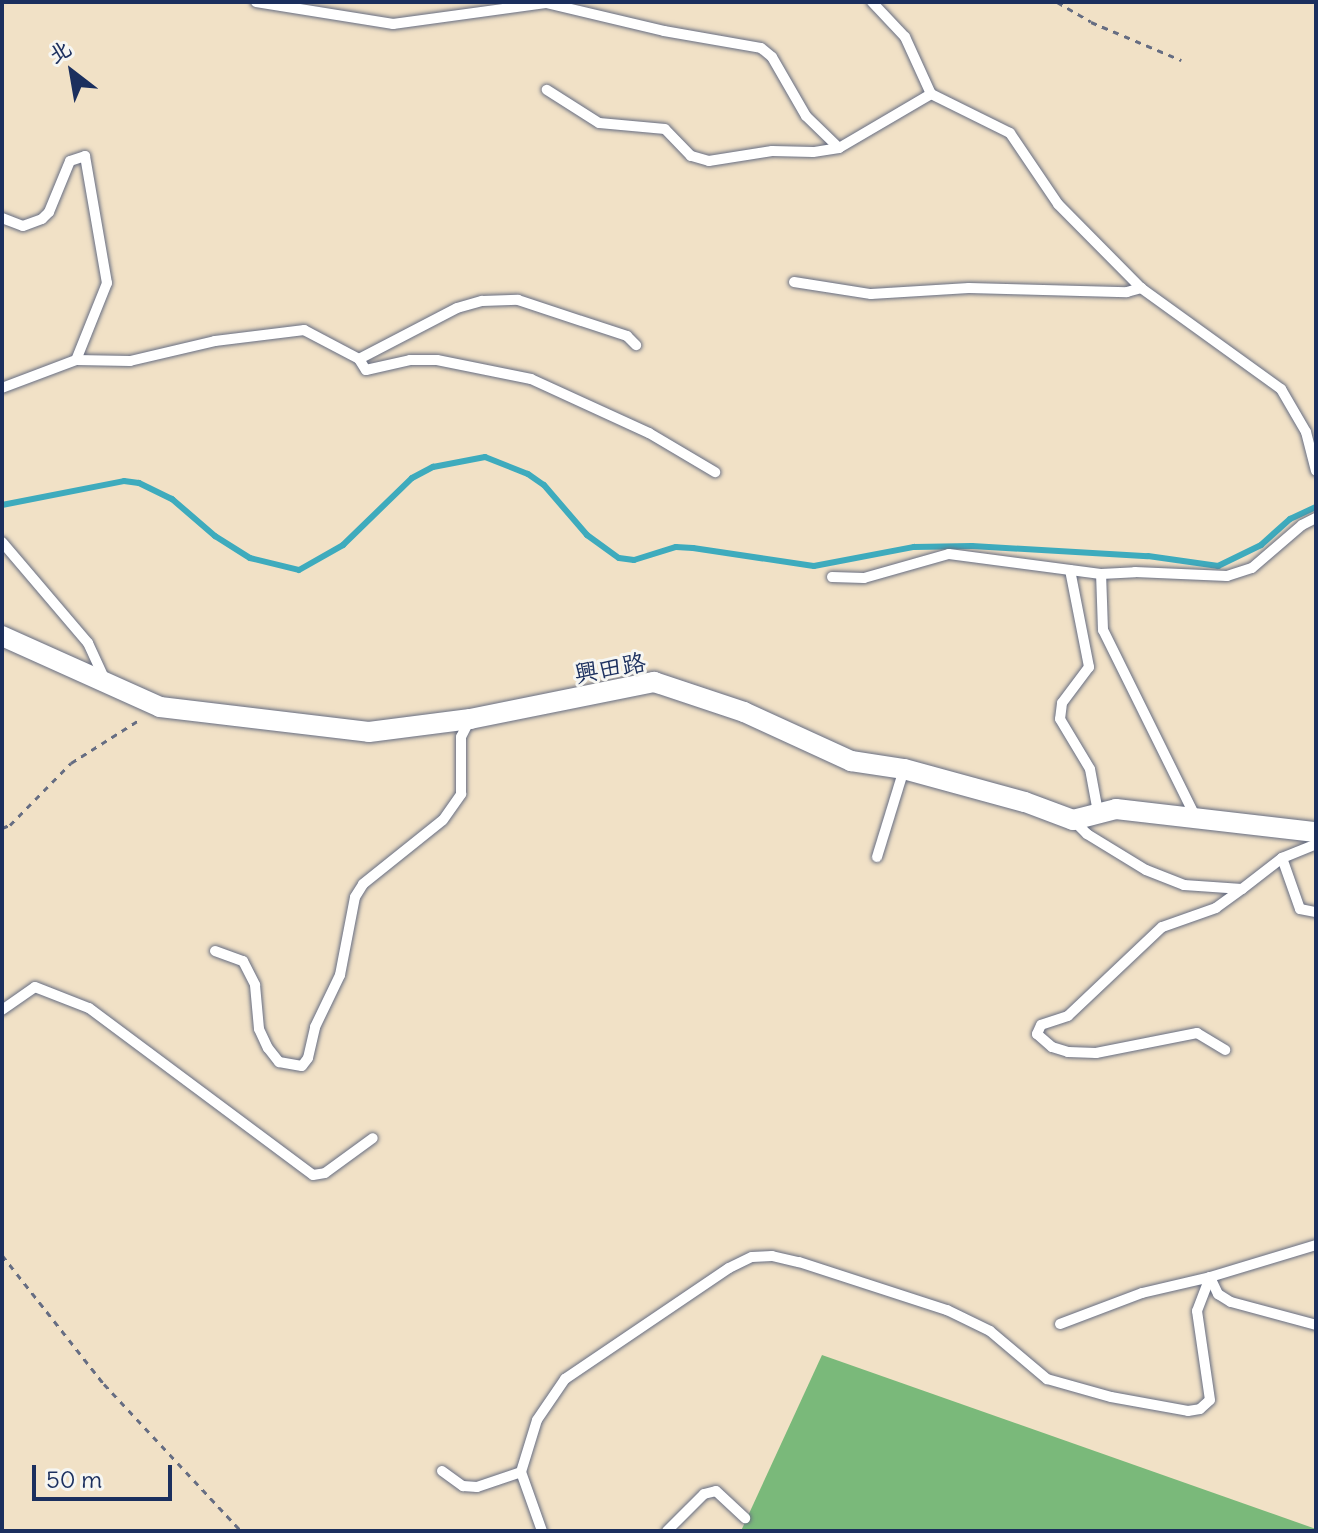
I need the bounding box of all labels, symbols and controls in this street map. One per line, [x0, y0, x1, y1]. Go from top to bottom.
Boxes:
north arrow [32, 32, 112, 112]
text: 北 [43, 34, 76, 69]
street label: 興田路 [572, 648, 648, 688]
scale bar [36, 1449, 176, 1499]
text: 50 m [46, 1464, 102, 1494]

